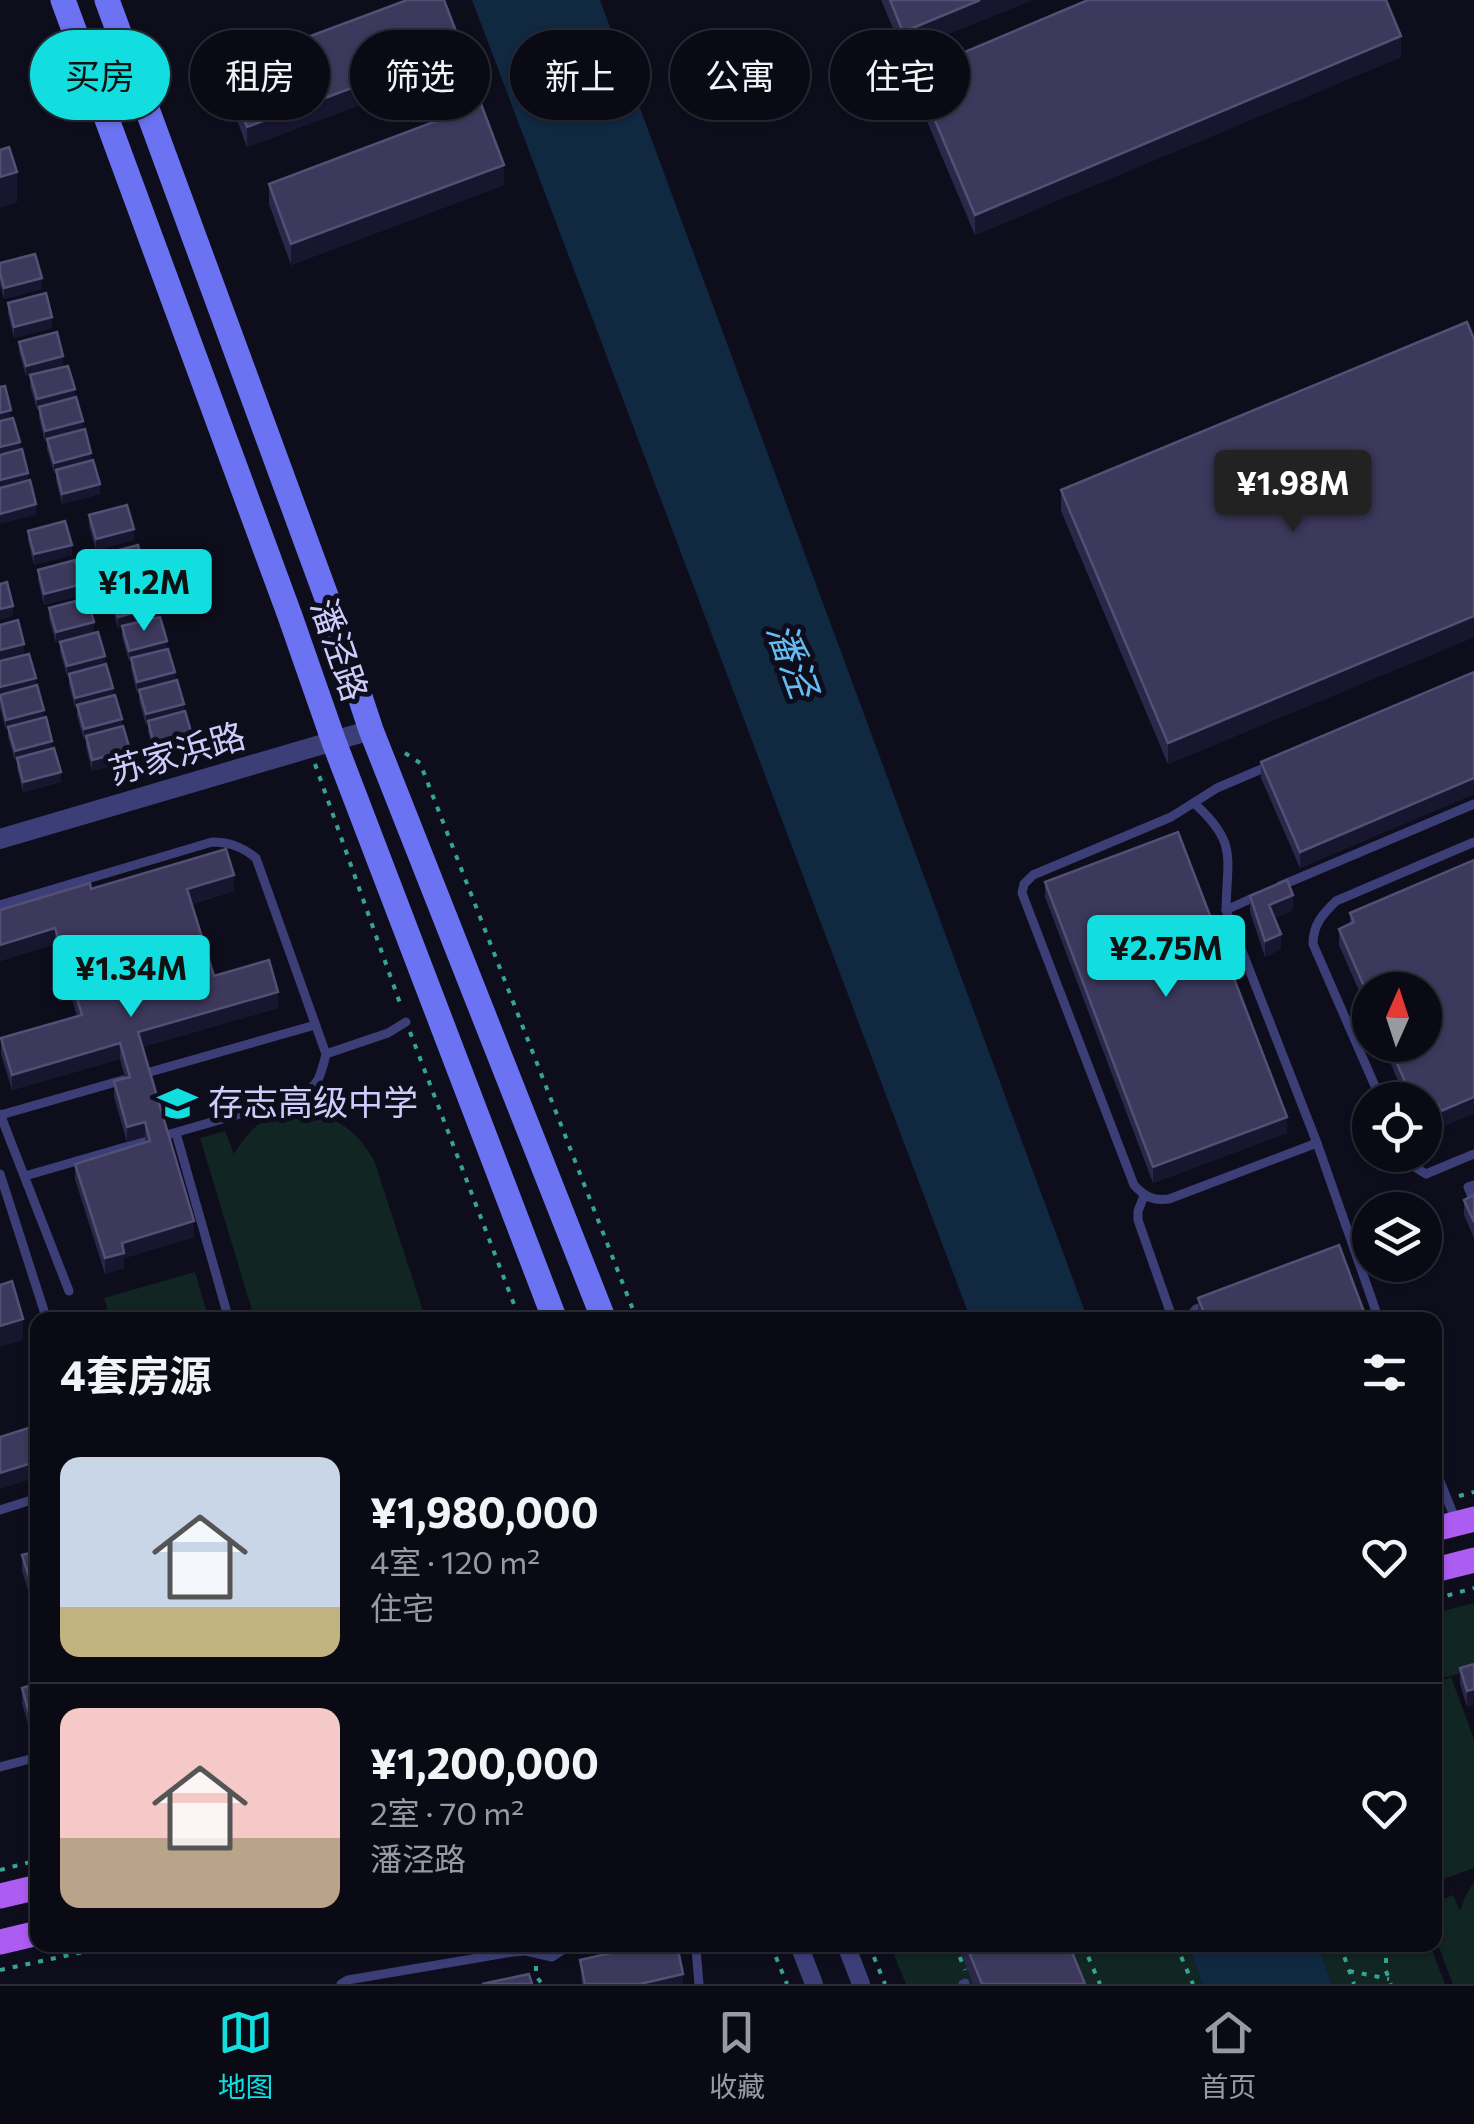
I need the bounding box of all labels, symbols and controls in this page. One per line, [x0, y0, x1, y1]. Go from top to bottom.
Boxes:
chip: 买房 [30, 30, 170, 120]
chip: 租房 [190, 30, 330, 120]
chip: 筛选 [350, 30, 490, 120]
chip: 新上 [510, 30, 650, 120]
chip: 公寓 [670, 30, 810, 120]
chip: 住宅 [830, 30, 970, 120]
pin: ¥1.98M [1212, 450, 1374, 535]
text: ¥1.98M [1236, 462, 1350, 502]
pin: ¥1.2M [74, 549, 214, 634]
text: ¥1.2M [98, 561, 190, 601]
street label: 潘泾路 [304, 593, 379, 706]
water label: 潘泾 [759, 615, 830, 706]
street label: 苏家浜路 [103, 712, 250, 792]
pin: ¥2.75M [1085, 915, 1247, 1000]
text: ¥2.75M [1109, 927, 1223, 967]
pin: ¥1.34M [50, 935, 212, 1020]
text: ¥1.34M [75, 947, 187, 987]
north arrow [1352, 972, 1442, 1062]
map controls [1352, 972, 1442, 1282]
place label: 存志高级中学 [208, 1079, 418, 1122]
school or university icon: 存志高级中学 [157, 1082, 199, 1124]
button: locate [1352, 1082, 1442, 1172]
button: layers [1352, 1192, 1442, 1282]
icon: filters [1357, 1345, 1412, 1400]
text: 4套房源 [60, 1348, 212, 1400]
text: ¥1,980,000 [370, 1485, 599, 1537]
icon: home [140, 1497, 260, 1617]
icon: heart [1357, 1530, 1412, 1585]
text: 4室 · 120 m² [370, 1541, 540, 1581]
text: 住宅 [370, 1587, 434, 1627]
text: ¥1,200,000 [370, 1736, 599, 1788]
icon: home [140, 1748, 260, 1868]
icon: heart [1357, 1781, 1412, 1836]
text: 2室 · 70 m² [370, 1792, 524, 1832]
text: 潘泾路 [370, 1838, 466, 1878]
tab: 地图 [218, 2005, 274, 2105]
tab: 收藏 [709, 2005, 765, 2105]
tab: 首页 [1200, 2005, 1256, 2105]

